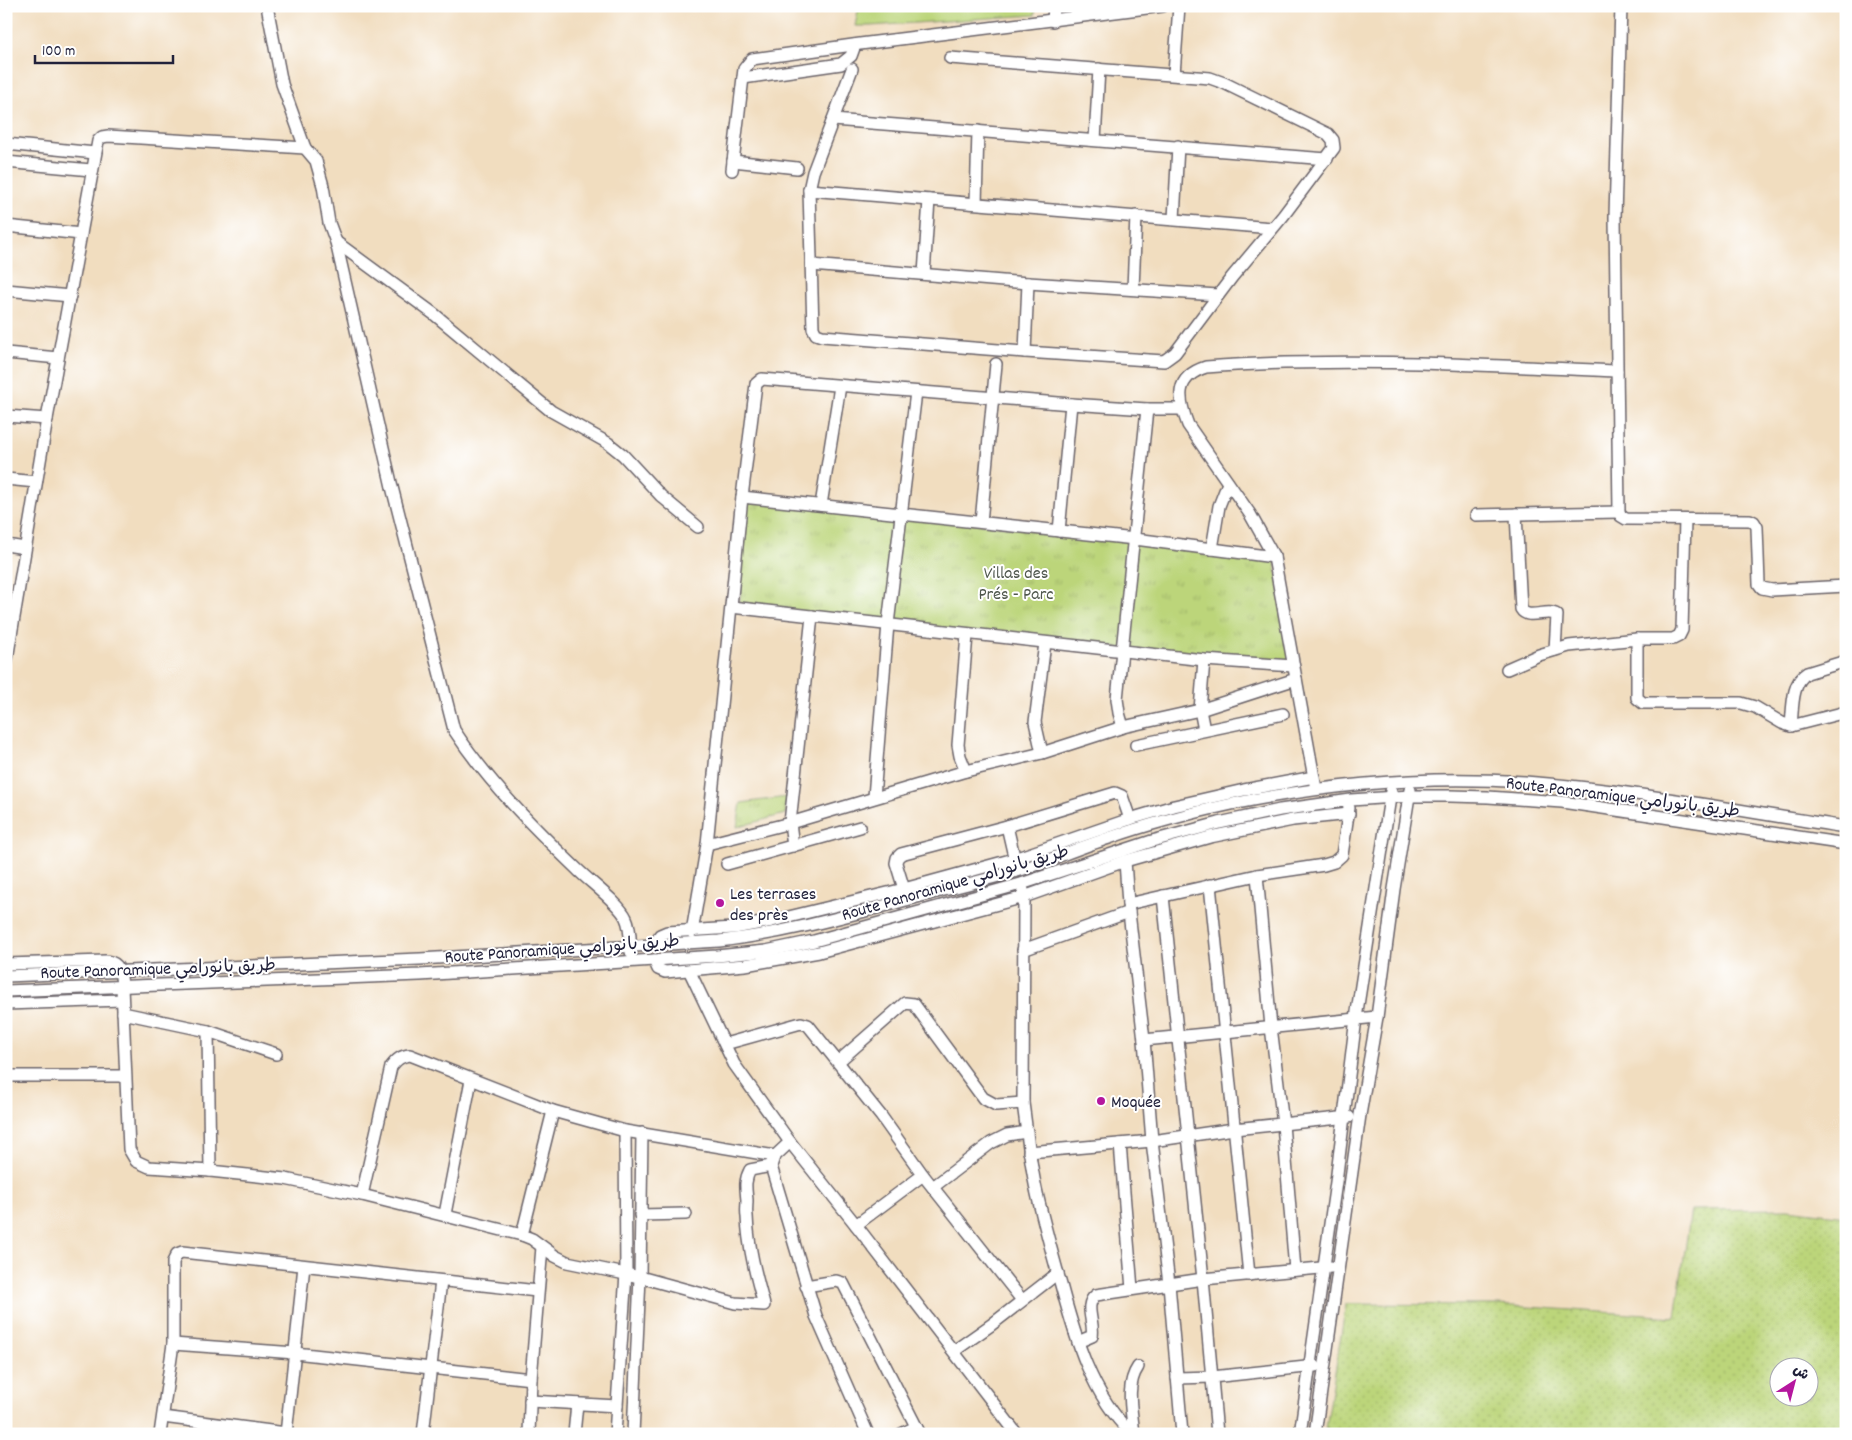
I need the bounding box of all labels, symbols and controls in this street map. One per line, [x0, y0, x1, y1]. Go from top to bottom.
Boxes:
scale bar [35, 32, 172, 64]
text: 100 m [42, 41, 75, 63]
park label: Villas des Prés - Parc [978, 562, 1054, 608]
street label: Route Panoramique طريق بانورامي [1504, 772, 1741, 826]
street label: Route Panoramique طريق بانورامي [839, 840, 1073, 930]
place label: Les terrases des près [730, 883, 816, 929]
marker: Les terrases des près [714, 897, 726, 909]
street label: Route Panoramique طريق بانورامي [444, 930, 681, 972]
street label: Route Panoramique طريق بانورامي [40, 954, 276, 988]
place label: Moquée [1111, 1091, 1161, 1116]
marker: Moquée [1095, 1095, 1107, 1107]
north arrow [1770, 1358, 1820, 1408]
text: ش [1788, 1360, 1813, 1386]

